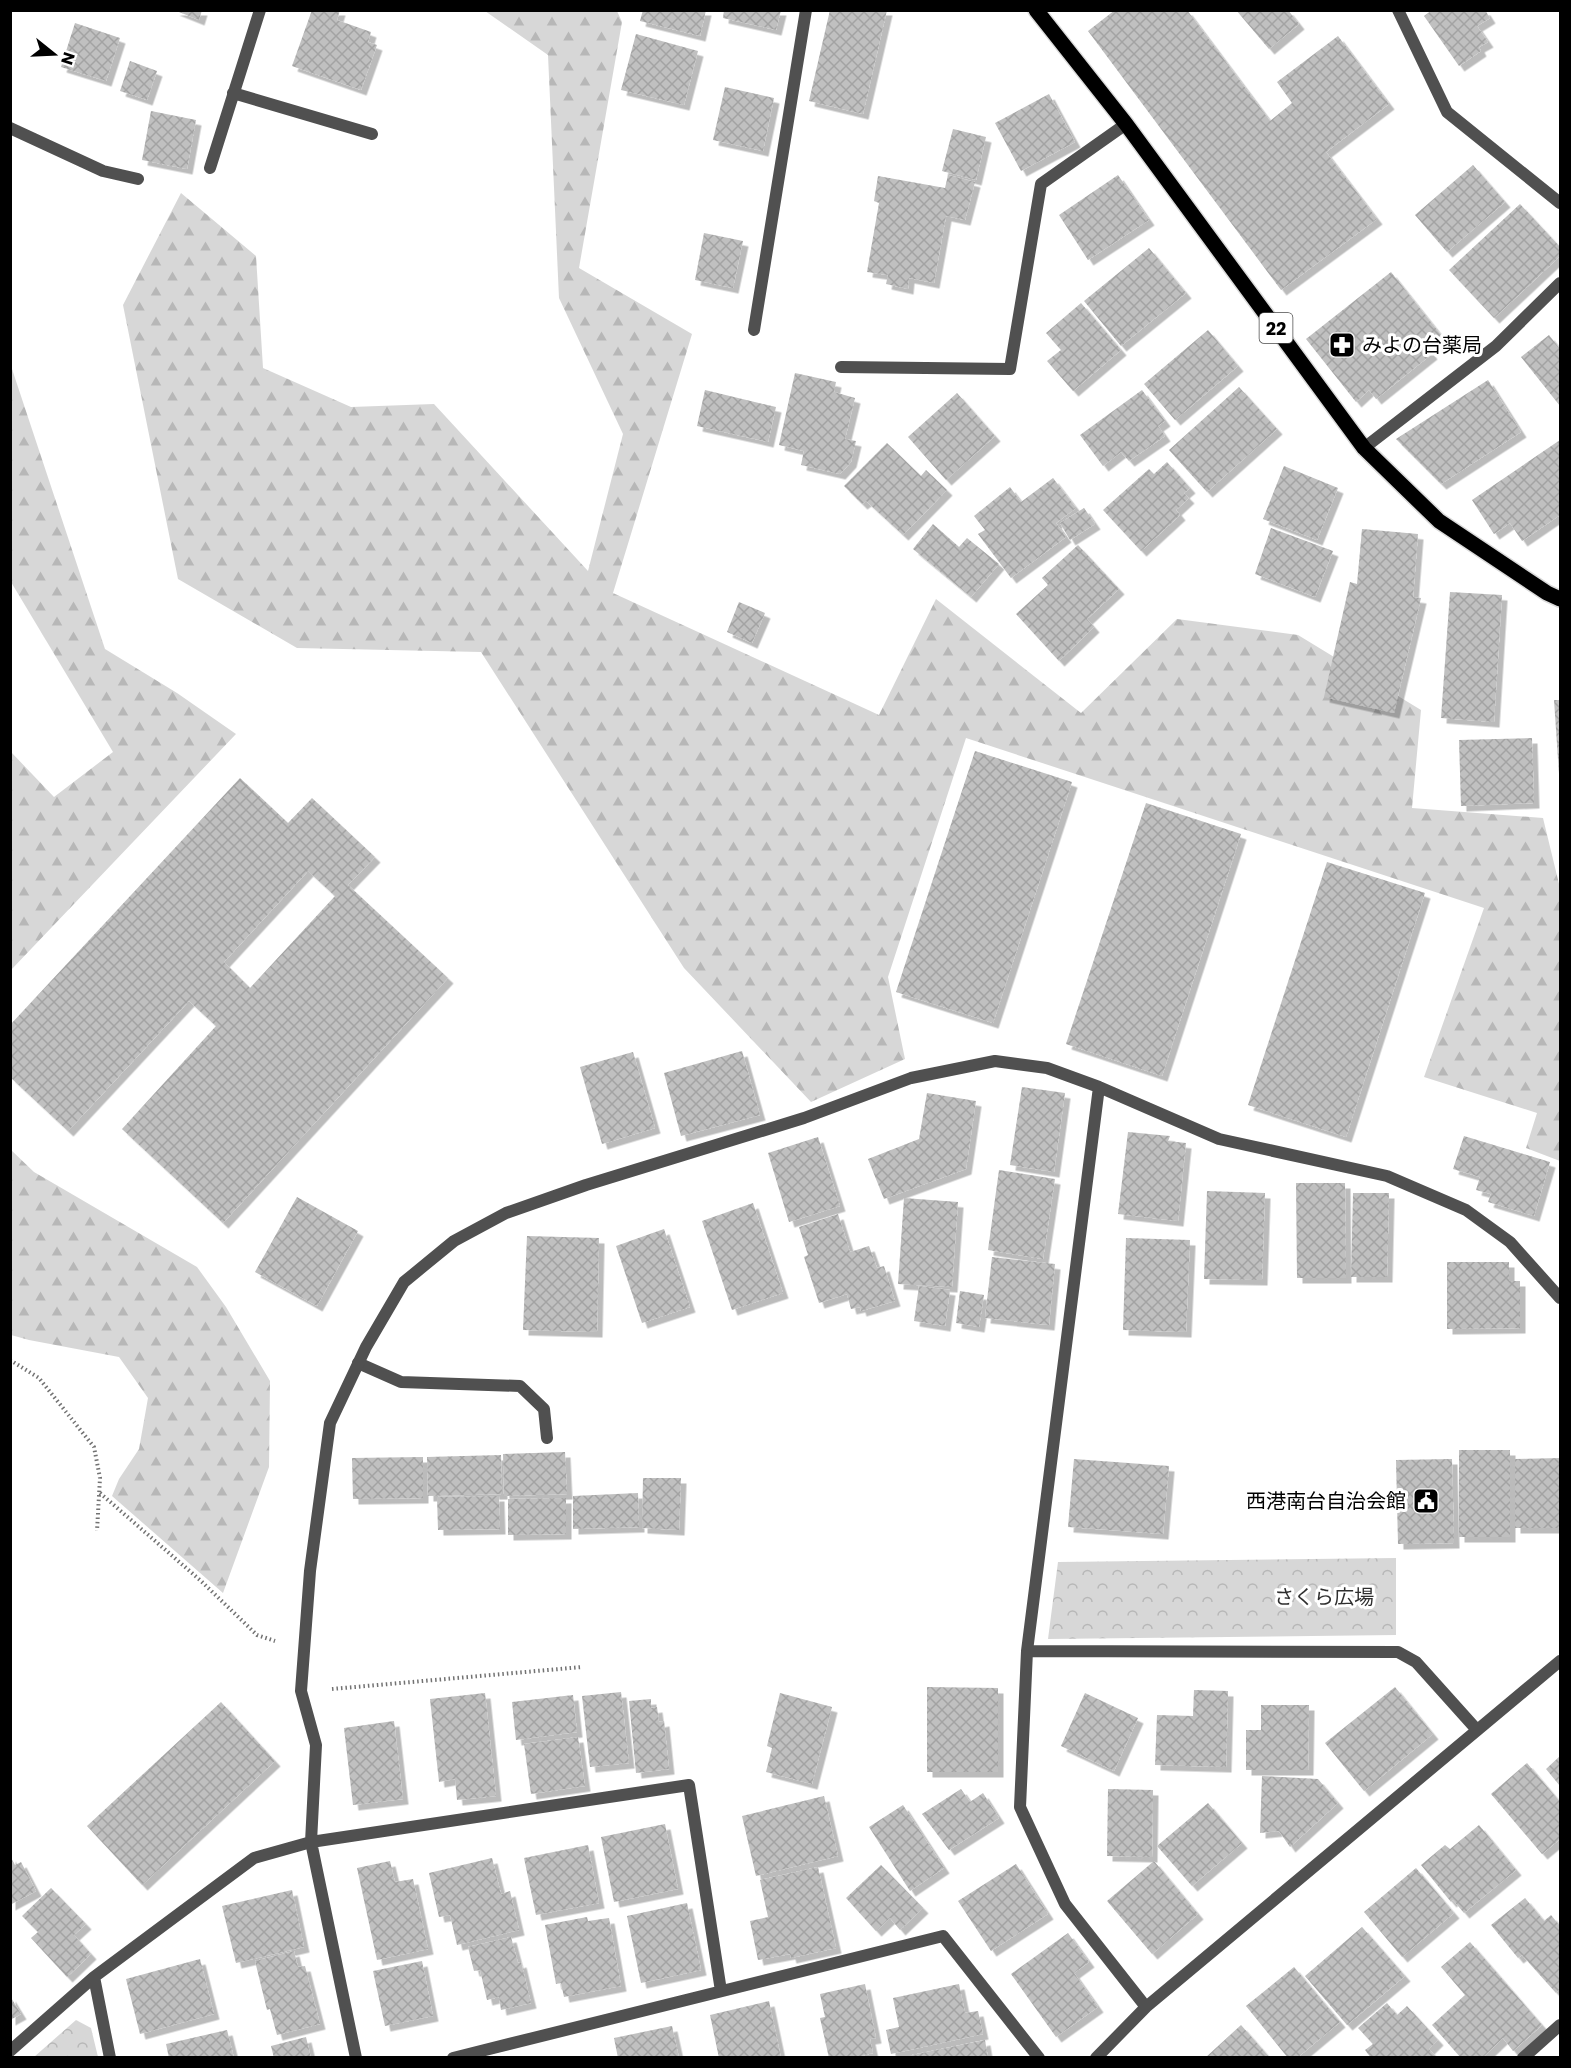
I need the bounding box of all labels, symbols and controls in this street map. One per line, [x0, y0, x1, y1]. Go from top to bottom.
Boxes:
north arrow [24, 24, 84, 84]
text: N [55, 49, 81, 68]
road number: 22 [1260, 313, 1292, 343]
pharmacy icon: みよの台薬局 [1327, 330, 1357, 360]
place label: みよの台薬局 [1362, 331, 1482, 359]
public building icon: 西港南台自治会館 [1411, 1486, 1441, 1516]
place label: 西港南台自治会館 [1246, 1487, 1406, 1515]
park label: さくら広場 [1274, 1583, 1374, 1611]

